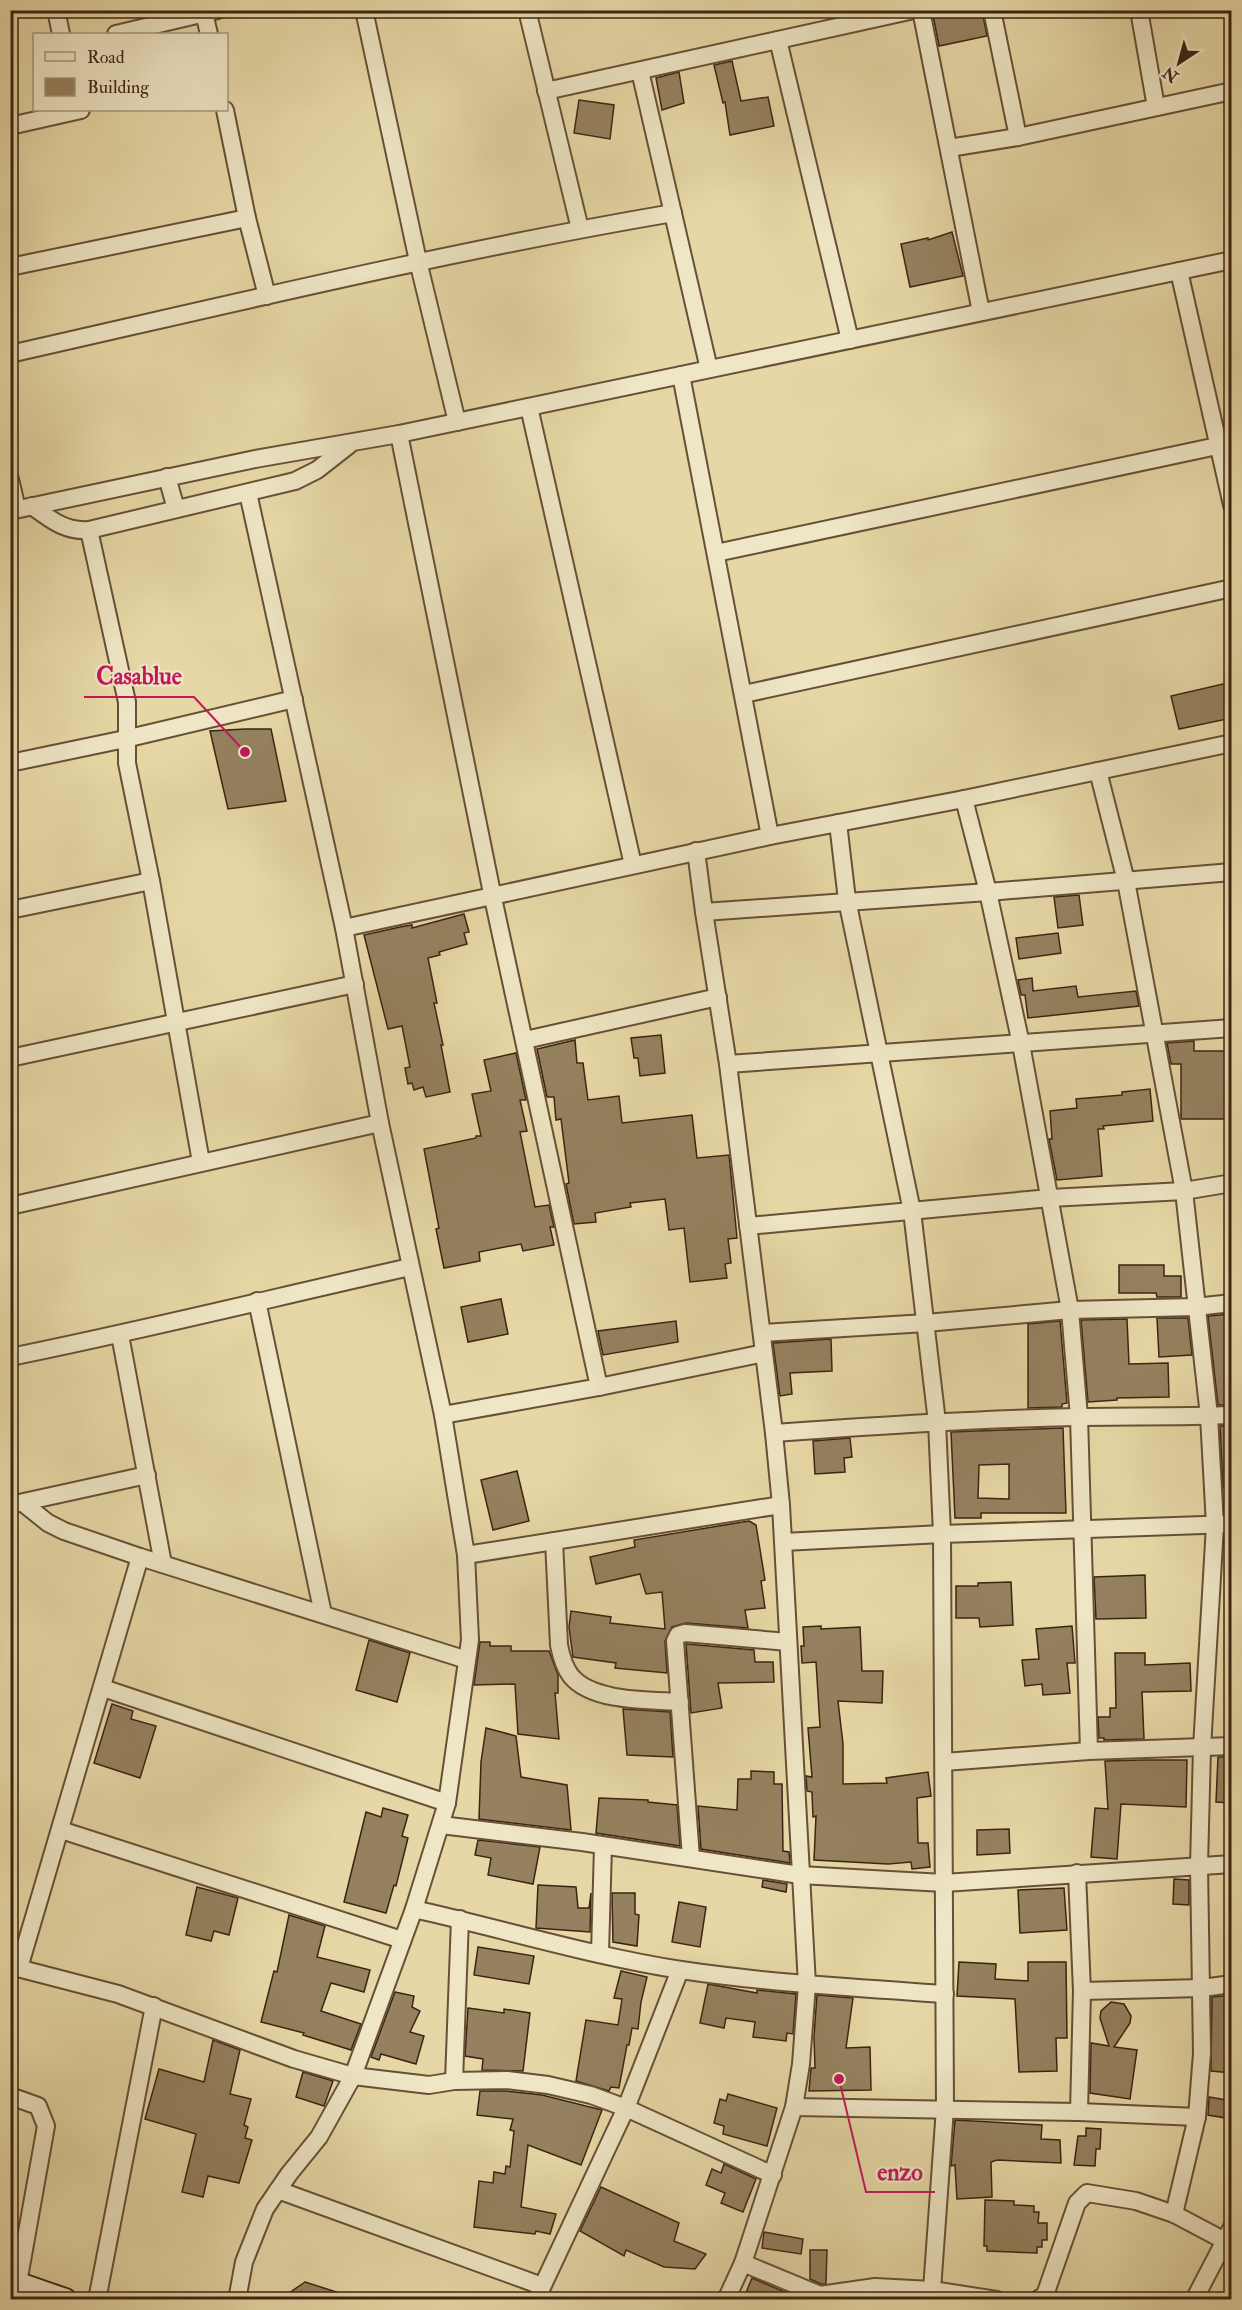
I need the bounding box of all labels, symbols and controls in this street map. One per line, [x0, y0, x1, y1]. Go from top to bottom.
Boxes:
legend [33, 33, 228, 111]
north arrow [1149, 33, 1209, 93]
text: Road [87, 46, 125, 69]
text: N [1159, 62, 1183, 87]
text: Building [87, 76, 150, 99]
callout: Casablue [84, 655, 194, 697]
text: Casablue [96, 661, 182, 692]
callout: enzo [866, 2150, 935, 2192]
text: enzo [877, 2157, 923, 2188]

